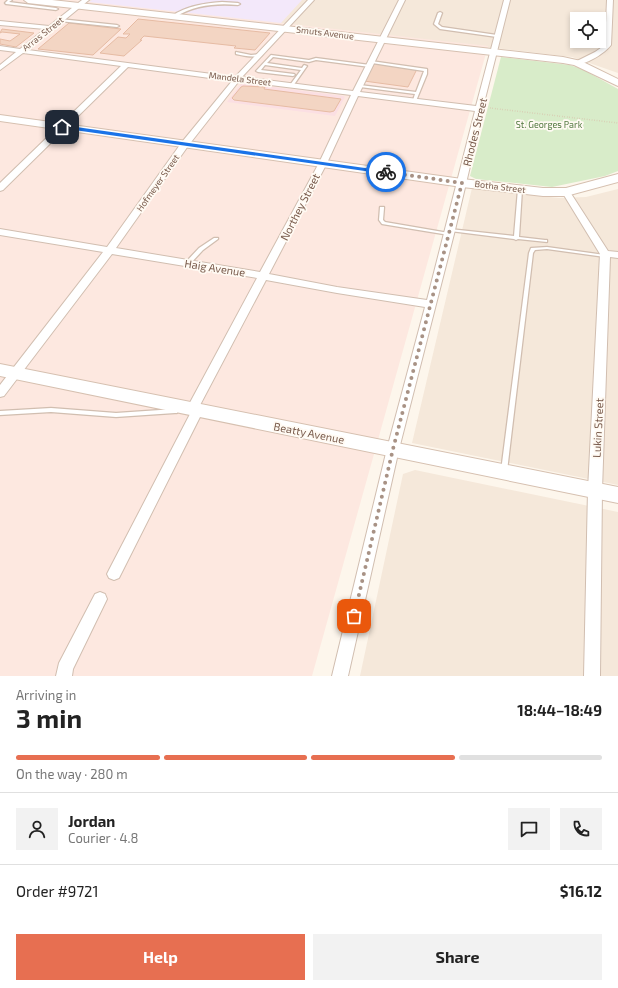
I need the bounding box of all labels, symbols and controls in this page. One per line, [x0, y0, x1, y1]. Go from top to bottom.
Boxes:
map controls [570, 12, 606, 48]
button: locate [570, 12, 606, 48]
street label: Arras Street [20, 14, 66, 53]
street label: Smuts Avenue [296, 24, 355, 42]
street label: Mandela Street [208, 69, 272, 88]
street label: Rhodes Street [460, 96, 489, 168]
pin [45, 110, 79, 144]
icon: home [51, 116, 73, 138]
park label: St. Georges Park [516, 119, 583, 130]
street label: Hofmeyer Street [134, 152, 182, 213]
courier [366, 152, 406, 192]
icon: bike [375, 161, 397, 183]
street label: Northey Street [277, 171, 322, 242]
street label: Botha Street [474, 178, 527, 195]
street label: Haig Avenue [184, 256, 246, 279]
street label: Lukin Street [589, 398, 606, 458]
street label: Beatty Avenue [273, 419, 346, 446]
pin [337, 599, 371, 633]
icon: bag [343, 605, 365, 627]
text: Arriving in [16, 687, 76, 703]
text: 18:44–18:49 [517, 701, 602, 719]
text: 3 min [16, 702, 82, 733]
text: On the way · 280 m [16, 766, 128, 782]
button: person [16, 808, 58, 850]
button: chat [508, 808, 550, 850]
button: phone [560, 808, 602, 850]
text: Jordan [68, 812, 115, 830]
text: Courier · 4.8 [68, 830, 138, 846]
text: Order #9721 [16, 882, 99, 900]
text: $16.12 [560, 882, 602, 900]
button: Help [16, 934, 305, 980]
button: Share [313, 934, 602, 980]

